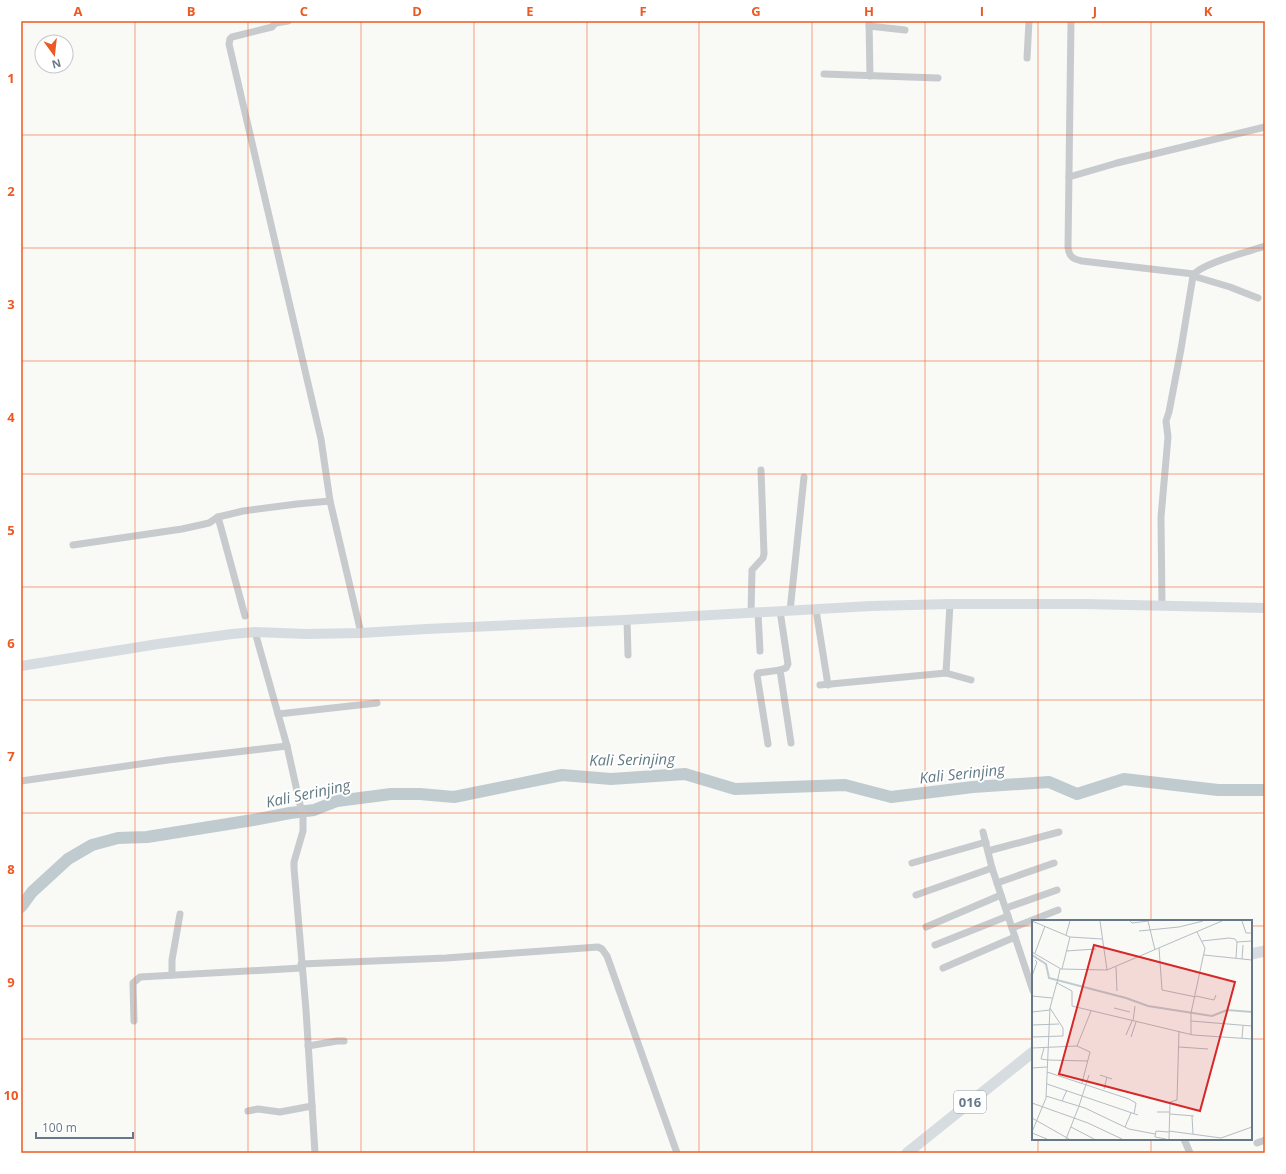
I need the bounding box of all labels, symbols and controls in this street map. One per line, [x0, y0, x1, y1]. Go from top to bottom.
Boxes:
text: A [74, 2, 83, 20]
text: B [187, 2, 196, 20]
text: C [300, 2, 308, 20]
text: D [412, 2, 422, 20]
text: E [526, 2, 534, 20]
text: F [639, 2, 647, 20]
text: G [751, 2, 761, 20]
text: H [864, 2, 874, 20]
text: I [980, 2, 984, 20]
text: J [1092, 2, 1097, 20]
text: K [1204, 2, 1213, 20]
north arrow [34, 34, 74, 74]
text: N [50, 56, 63, 73]
text: 1 [7, 69, 15, 87]
text: 2 [7, 182, 15, 200]
text: 3 [7, 295, 15, 313]
text: 4 [7, 408, 15, 426]
text: 5 [7, 521, 15, 539]
text: 6 [7, 634, 15, 652]
text: 7 [7, 747, 15, 765]
water label: Kali Serinjing [589, 748, 676, 770]
water label: Kali Serinjing [918, 758, 1007, 787]
water label: Kali Serinjing [264, 774, 353, 812]
text: 8 [7, 860, 15, 878]
inset map [1032, 920, 1252, 1140]
text: 9 [7, 973, 15, 991]
text: 10 [4, 1086, 18, 1104]
road number: 016 [954, 1091, 986, 1113]
scale bar [36, 1114, 133, 1140]
text: 100 m [42, 1119, 77, 1136]

